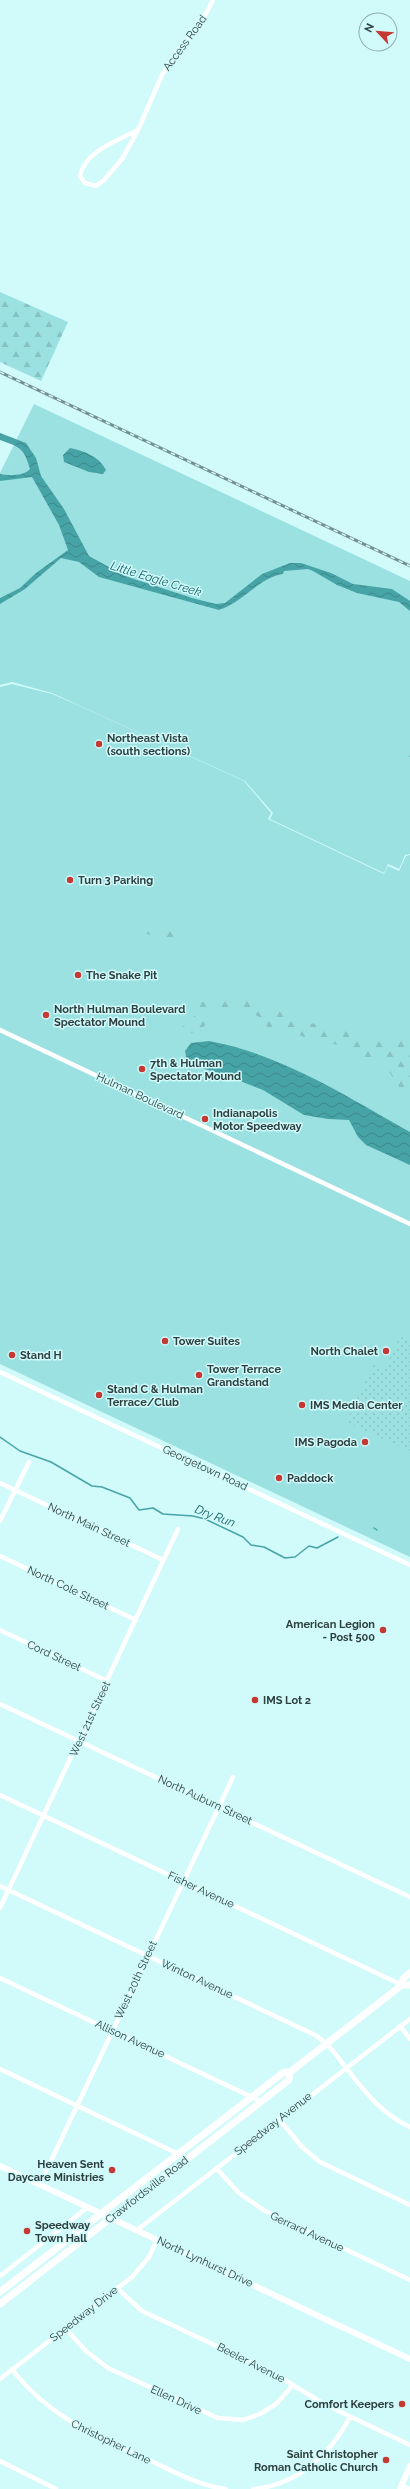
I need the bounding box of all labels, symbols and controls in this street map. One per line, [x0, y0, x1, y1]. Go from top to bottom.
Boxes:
north arrow [358, 12, 398, 52]
street label: Access Road [160, 13, 210, 73]
text: N [362, 21, 377, 34]
water label: Little Eagle Creek [109, 559, 204, 600]
place label: Northeast Vista (south sections) [107, 732, 191, 758]
marker: Northeast Vista (south sections) [94, 739, 104, 749]
place label: Turn 3 Parking [78, 874, 153, 887]
marker: Turn 3 Parking [65, 875, 75, 885]
place label: The Snake Pit [86, 969, 158, 982]
marker: The Snake Pit [73, 970, 83, 980]
place label: North Hulman Boulevard Spectator Mound [54, 1003, 185, 1029]
marker: North Hulman Boulevard Spectator Mound [41, 1010, 51, 1020]
place label: 7th & Hulman Spectator Mound [150, 1057, 241, 1083]
marker: 7th & Hulman Spectator Mound [137, 1064, 147, 1074]
street label: Hulman Boulevard [94, 1070, 186, 1122]
place label: Indianapolis Motor Speedway [213, 1107, 302, 1133]
marker: Indianapolis Motor Speedway [200, 1114, 210, 1124]
place label: Tower Suites [173, 1335, 241, 1348]
marker: Tower Suites [160, 1336, 170, 1346]
place label: North Chalet [311, 1345, 379, 1358]
marker: North Chalet [381, 1346, 391, 1356]
place label: Stand H [20, 1349, 62, 1362]
marker: Stand H [7, 1350, 17, 1360]
place label: Tower Terrace Grandstand [207, 1363, 281, 1389]
marker: Tower Terrace Grandstand [194, 1370, 204, 1380]
place label: Stand C & Hulman Terrace/Club [107, 1383, 203, 1409]
marker: Stand C & Hulman Terrace/Club [94, 1390, 104, 1400]
place label: IMS Media Center [310, 1399, 403, 1412]
marker: IMS Media Center [297, 1400, 307, 1410]
place label: IMS Pagoda [295, 1436, 357, 1449]
marker: IMS Pagoda [360, 1437, 370, 1447]
street label: Georgetown Road [160, 1443, 250, 1493]
place label: Paddock [287, 1472, 334, 1485]
marker: Paddock [274, 1473, 284, 1483]
street label: North Main Street [46, 1500, 133, 1550]
water label: Dry Run [193, 1502, 237, 1530]
street label: North Cole Street [25, 1563, 111, 1613]
place label: American Legion - Post 500 [286, 1618, 375, 1644]
marker: American Legion - Post 500 [378, 1625, 388, 1635]
street label: Cord Street [25, 1638, 83, 1674]
street label: West 21st Street [67, 1679, 113, 1759]
place label: IMS Lot 2 [263, 1694, 311, 1707]
marker: IMS Lot 2 [250, 1695, 260, 1705]
street label: North Auburn Street [156, 1773, 254, 1828]
street label: Fisher Avenue [166, 1869, 237, 1911]
street label: West 20th Street [112, 1939, 160, 2021]
street label: Winton Avenue [159, 1957, 236, 2002]
street label: Allison Avenue [93, 2017, 167, 2061]
street label: Speedway Avenue [232, 2089, 315, 2158]
street label: Crawfordsville Road [103, 2153, 191, 2226]
place label: Heaven Sent Daycare Ministries [8, 2158, 105, 2184]
marker: Heaven Sent Daycare Ministries [107, 2165, 117, 2175]
street label: Gerrard Avenue [268, 2209, 346, 2255]
place label: Speedway Town Hall [35, 2219, 90, 2245]
marker: Speedway Town Hall [22, 2226, 32, 2236]
street label: North Lynhurst Drive [155, 2234, 256, 2290]
street label: Speedway Drive [47, 2283, 121, 2345]
street label: Beeler Avenue [215, 2340, 288, 2386]
street label: Ellen Drive [149, 2383, 204, 2418]
place label: Comfort Keepers [304, 2398, 395, 2411]
marker: Comfort Keepers [397, 2399, 407, 2409]
street label: Christopher Lane [69, 2417, 153, 2467]
place label: Saint Christopher Roman Catholic Church [254, 2448, 379, 2474]
marker: Saint Christopher Roman Catholic Church [381, 2455, 391, 2465]

